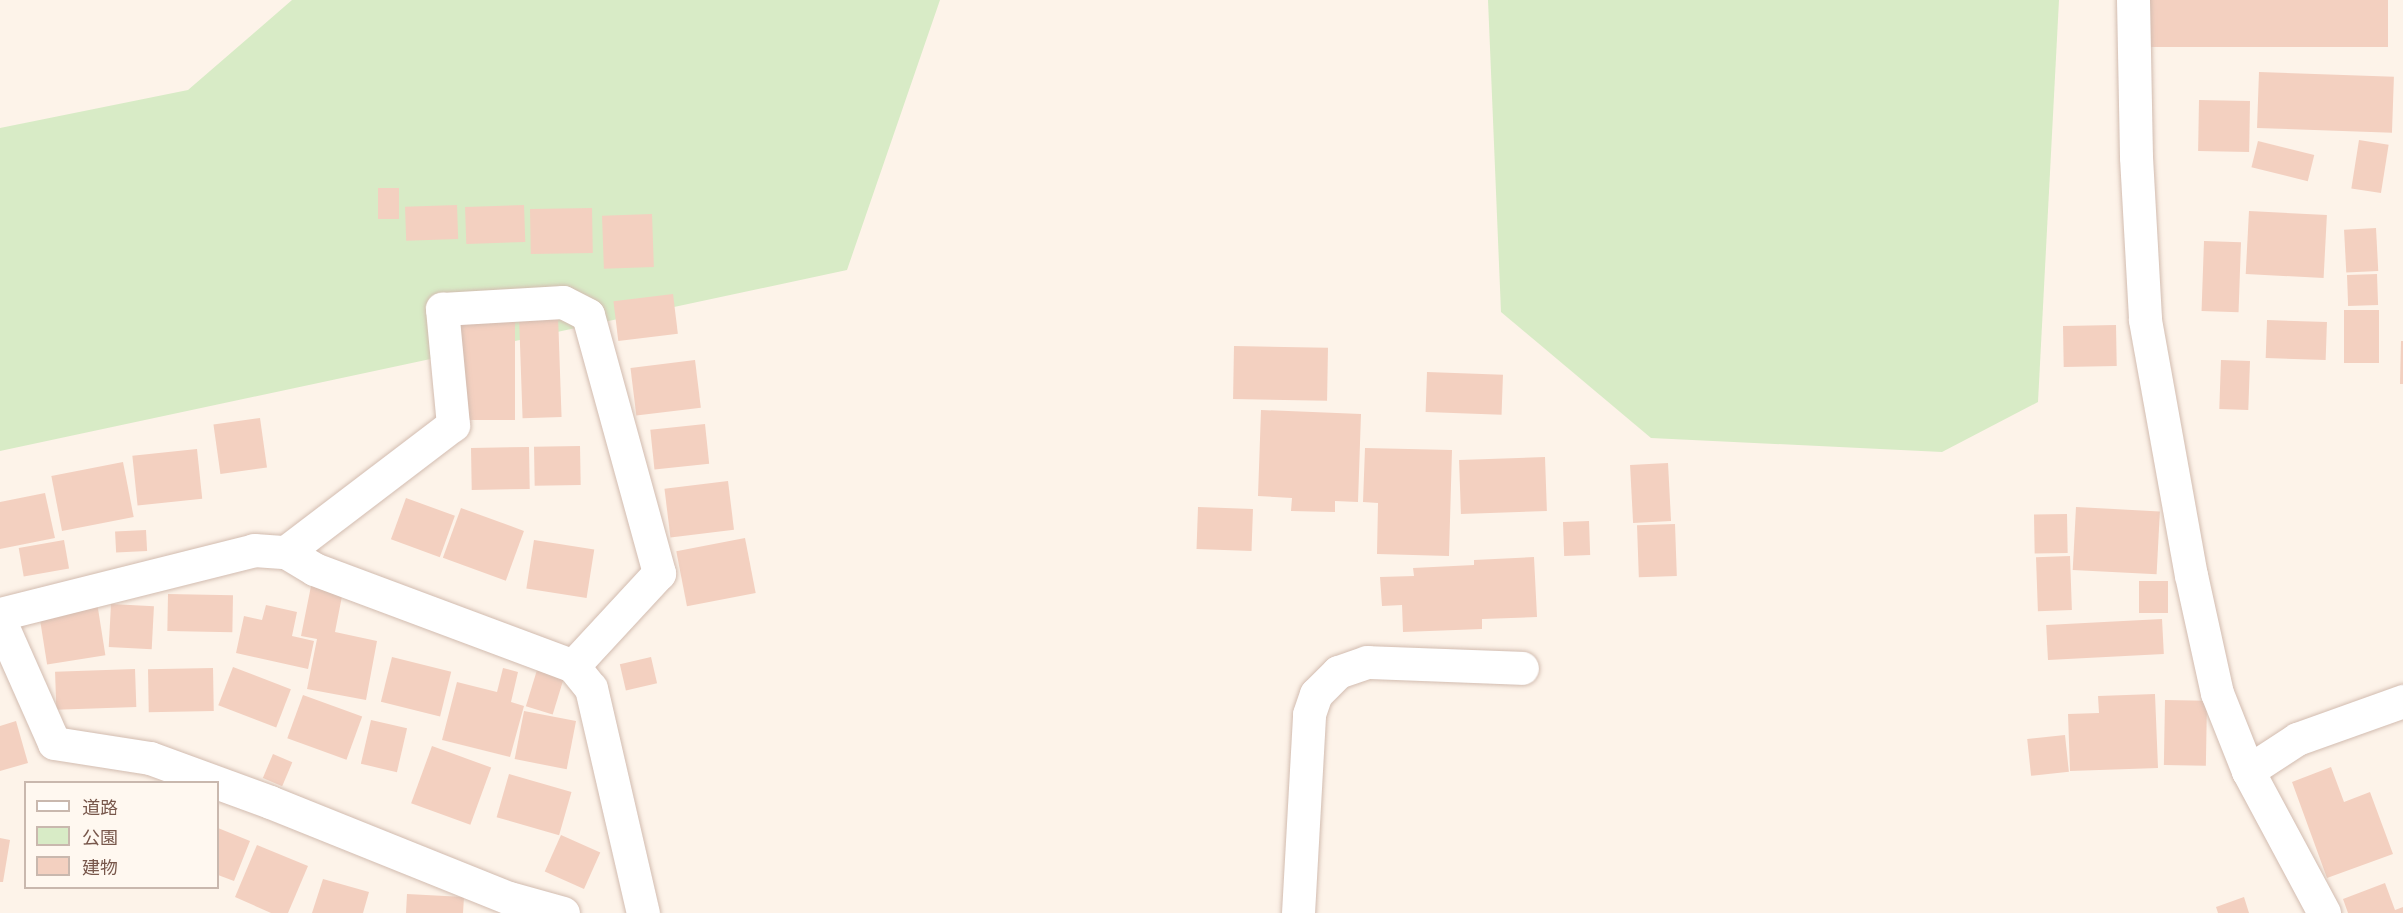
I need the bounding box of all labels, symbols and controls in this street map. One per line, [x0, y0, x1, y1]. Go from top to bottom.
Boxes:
legend [24, 781, 219, 889]
text: 道路 [82, 797, 118, 819]
text: 公園 [82, 827, 118, 849]
text: 建物 [82, 857, 118, 879]

